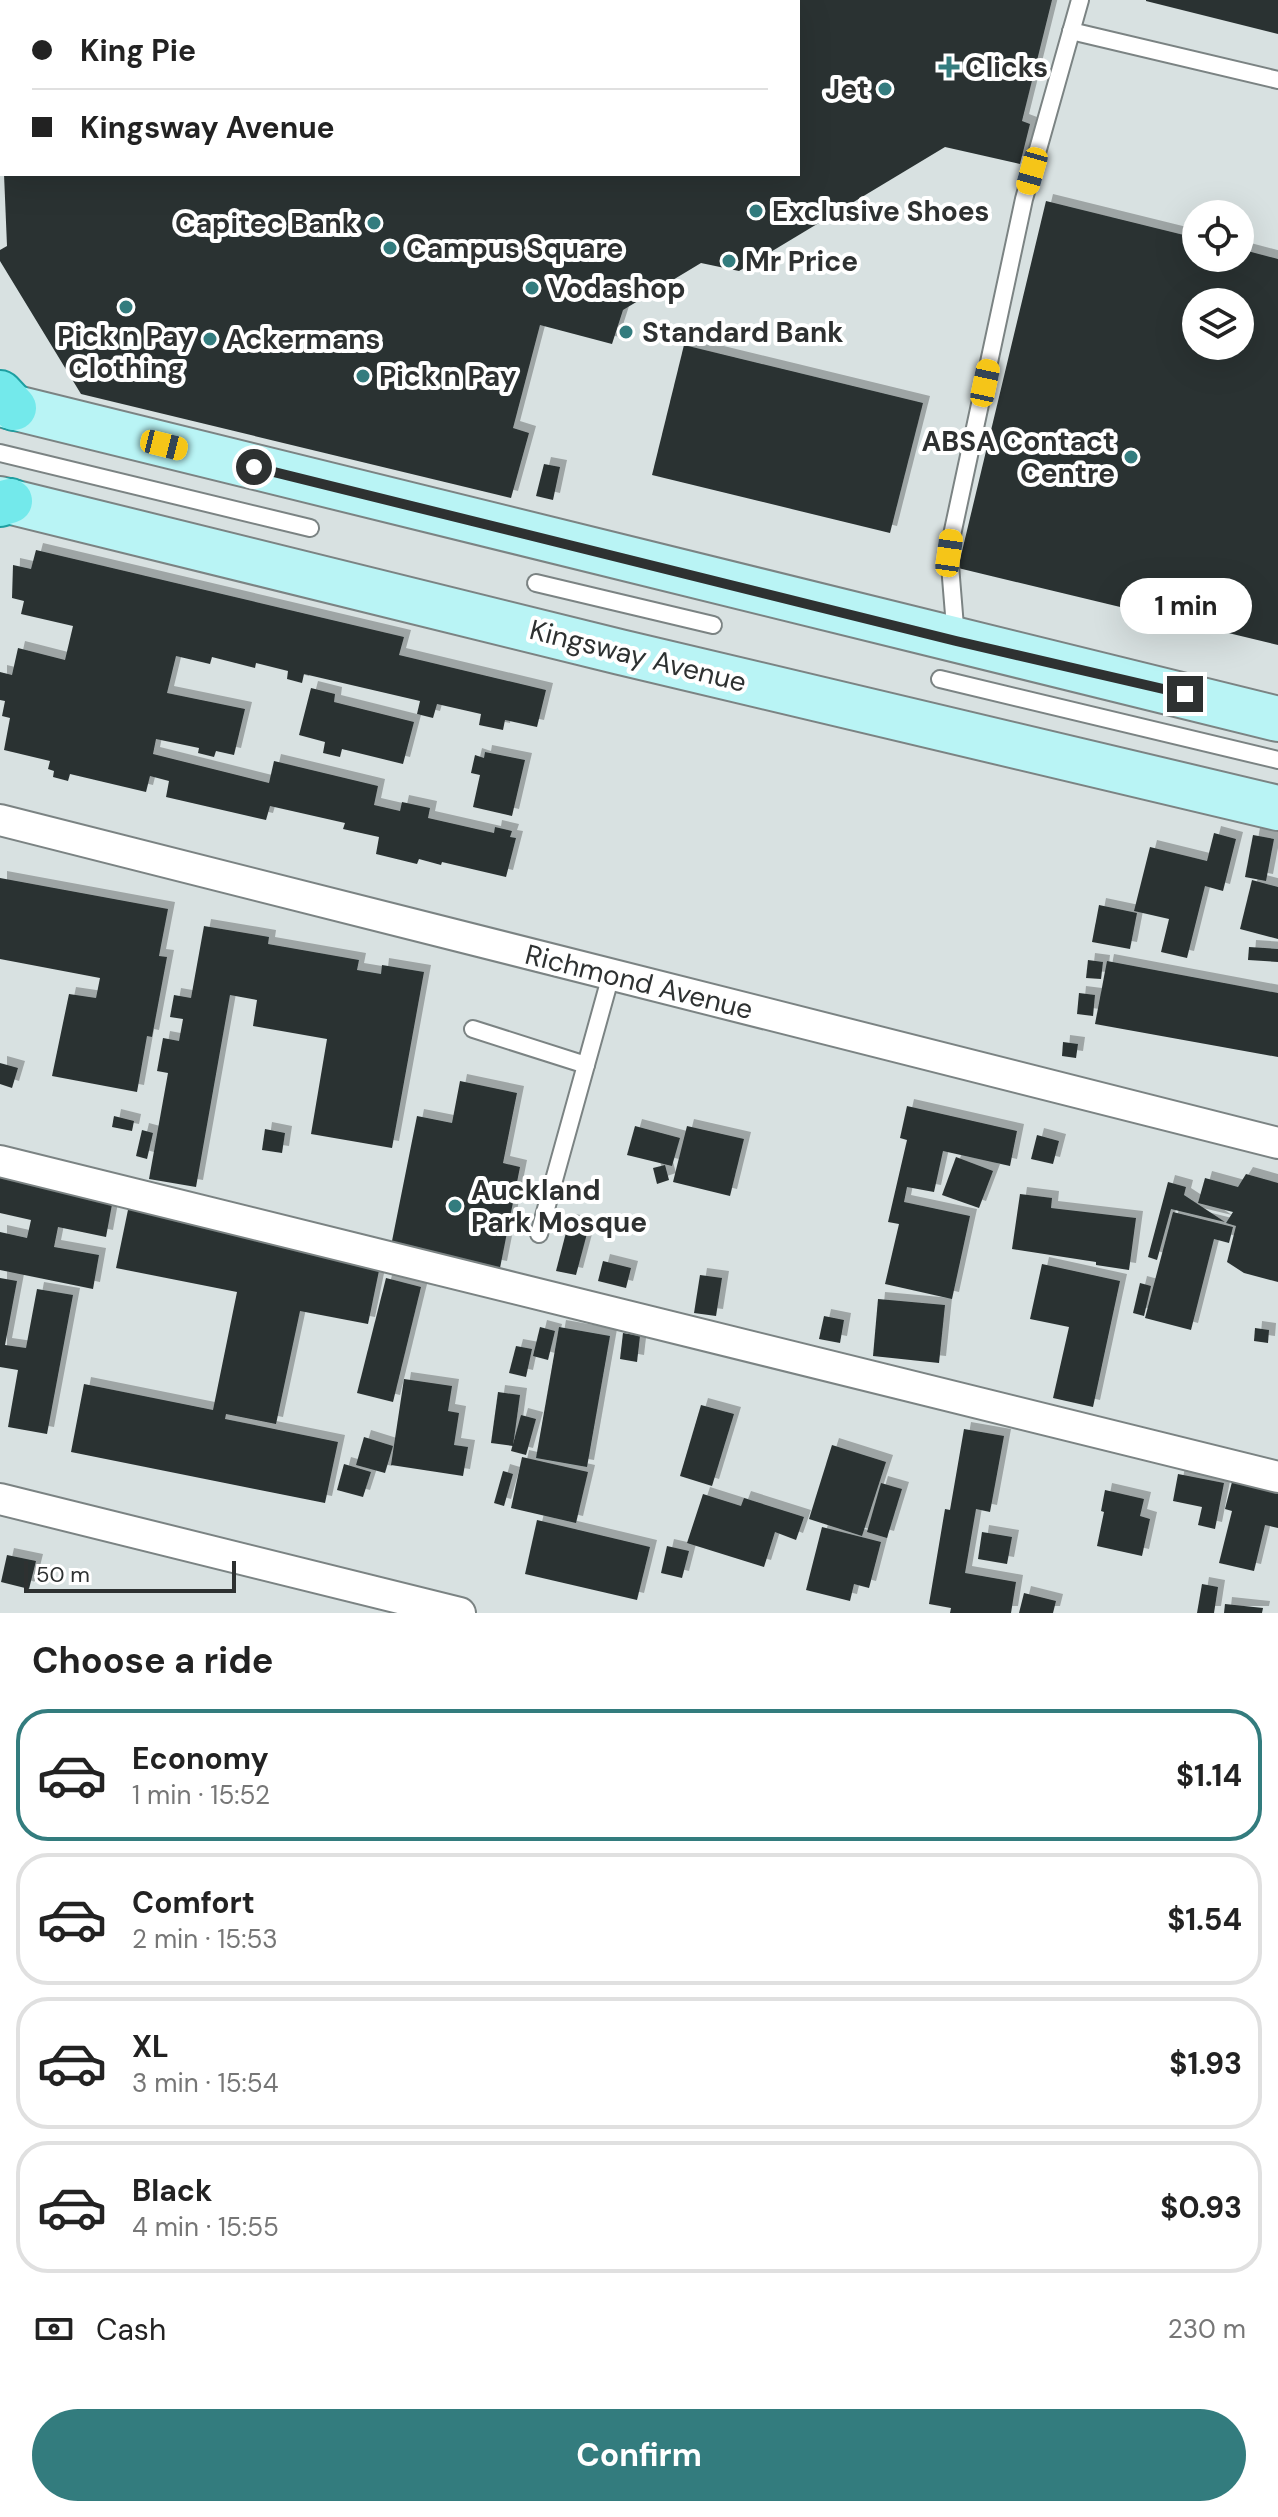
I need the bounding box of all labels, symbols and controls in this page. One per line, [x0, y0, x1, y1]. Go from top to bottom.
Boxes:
text: King Pie [80, 31, 196, 70]
place label: Clicks [965, 49, 1048, 86]
marker: Clicks [940, 58, 958, 76]
place label: Jet [825, 71, 869, 108]
marker: Jet [876, 80, 894, 98]
text: Kingsway Avenue [80, 108, 335, 147]
car [1014, 145, 1050, 197]
place label: Exclusive Shoes [772, 193, 990, 230]
map controls [1182, 200, 1254, 360]
button: locate [1182, 200, 1254, 272]
marker: Exclusive Shoes [747, 202, 765, 220]
place label: Capitec Bank [175, 205, 358, 242]
marker: Capitec Bank [365, 214, 383, 232]
place label: Campus Square [406, 230, 623, 267]
marker: Campus Square [381, 239, 399, 257]
place label: Mr Price [745, 243, 858, 280]
marker: Mr Price [720, 252, 738, 270]
place label: Vodashop [548, 270, 686, 307]
marker: Vodashop [523, 279, 541, 297]
button: layers [1182, 288, 1254, 360]
marker: Pick n Pay Clothing [117, 298, 135, 316]
place label: Standard Bank [642, 314, 843, 351]
place label: Pick n Pay Clothing [57, 318, 195, 387]
place label: Ackermans [226, 321, 380, 358]
marker: Standard Bank [617, 323, 635, 341]
marker: Ackermans [201, 330, 219, 348]
car [968, 357, 1002, 409]
place label: Pick n Pay [379, 358, 517, 395]
marker: Pick n Pay [354, 367, 372, 385]
place label: ABSA Contact Centre [921, 423, 1115, 492]
car [138, 428, 190, 462]
marker: ABSA Contact Centre [1122, 448, 1140, 466]
route start [236, 449, 272, 485]
car [934, 528, 964, 578]
callout: 1 min [1119, 578, 1251, 634]
text: 1 min [1154, 589, 1218, 623]
street label: Kingsway Avenue [526, 611, 750, 701]
route end [1167, 676, 1203, 712]
street label: Richmond Avenue [521, 936, 757, 1028]
place label: Auckland Park Mosque [471, 1172, 647, 1241]
marker: Auckland Park Mosque [446, 1197, 464, 1215]
scale bar [24, 1557, 236, 1593]
text: 50 m [36, 1560, 90, 1589]
text: Choose a ride [32, 1637, 273, 1684]
icon: car [36, 1739, 108, 1811]
text: Economy [132, 1739, 269, 1778]
text: $1.14 [1176, 1756, 1242, 1795]
text: 1 min · 15:52 [132, 1778, 270, 1812]
icon: car [36, 1883, 108, 1955]
text: Comfort [132, 1883, 255, 1922]
text: $1.54 [1167, 1900, 1242, 1939]
text: 2 min · 15:53 [132, 1922, 278, 1956]
icon: car [36, 2027, 108, 2099]
text: XL [132, 2027, 169, 2066]
text: $1.93 [1169, 2044, 1242, 2083]
text: 3 min · 15:54 [132, 2066, 278, 2100]
icon: car [36, 2171, 108, 2243]
text: Black [132, 2171, 212, 2210]
text: $0.93 [1160, 2188, 1242, 2227]
text: 4 min · 15:55 [132, 2210, 279, 2244]
icon: cash [32, 2307, 76, 2351]
text: Cash [96, 2310, 166, 2349]
text: 230 m [1168, 2312, 1246, 2346]
button: Confirm [32, 2409, 1246, 2501]

